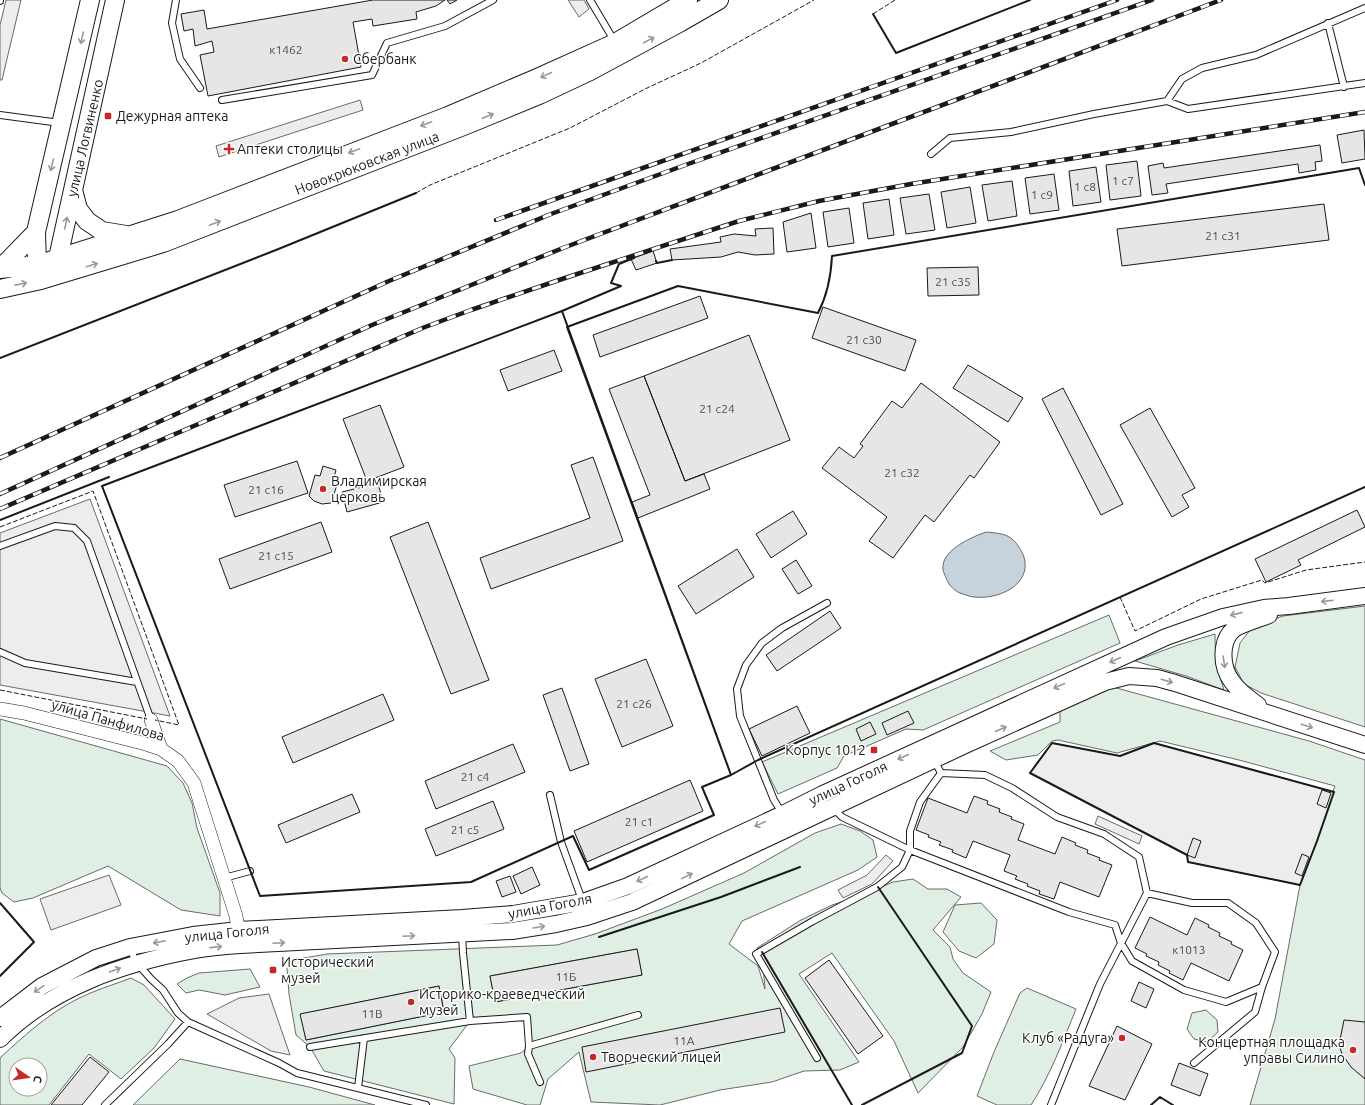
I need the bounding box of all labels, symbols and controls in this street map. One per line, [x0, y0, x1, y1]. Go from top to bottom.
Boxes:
one-way arrow [77, 31, 85, 44]
one-way arrow [643, 35, 655, 43]
house number: к1462 [269, 43, 303, 56]
place label: Сбербанк [353, 51, 416, 67]
marker: Сбербанк [340, 54, 350, 64]
one-way arrow [540, 72, 552, 79]
street label: улица Логвиненко [64, 78, 106, 198]
place label: Дежурная аптека [116, 108, 229, 124]
marker: Дежурная аптека [103, 111, 113, 121]
one-way arrow [482, 111, 494, 119]
one-way arrow [420, 121, 432, 129]
street label: Новокрюковская улица [293, 128, 441, 198]
place label: Аптеки столицы [237, 141, 343, 157]
marker: Аптеки столицы [224, 144, 234, 154]
one-way arrow [349, 148, 361, 156]
one-way arrow [48, 158, 55, 171]
house number: 1 с7 [1112, 174, 1134, 187]
house number: 1 с8 [1074, 180, 1096, 193]
house number: 1 с9 [1031, 188, 1053, 201]
one-way arrow [62, 217, 70, 230]
one-way arrow [208, 218, 220, 226]
house number: 21 с31 [1205, 229, 1241, 242]
one-way arrow [85, 261, 98, 268]
house number: 21 с35 [935, 275, 971, 288]
one-way arrow [14, 280, 27, 288]
house number: 21 с30 [846, 333, 882, 346]
house number: 21 с24 [699, 402, 735, 415]
house number: 21 с32 [884, 466, 920, 479]
place label: Владимирская церковь [331, 473, 427, 505]
house number: 21 с16 [248, 483, 284, 496]
marker: Владимирская церковь [318, 484, 328, 494]
house number: 21 с15 [258, 549, 294, 562]
one-way arrow [1321, 597, 1334, 605]
one-way arrow [1230, 611, 1243, 619]
one-way arrow [1221, 655, 1229, 668]
one-way arrow [1109, 657, 1121, 664]
one-way arrow [1160, 678, 1173, 685]
one-way arrow [1054, 682, 1066, 690]
street label: улица Панфилова [50, 696, 166, 744]
house number: 21 с26 [616, 697, 652, 710]
one-way arrow [1300, 723, 1313, 730]
one-way arrow [995, 725, 1007, 732]
place label: Корпус 1012 [785, 742, 866, 758]
marker: Корпус 1012 [869, 745, 879, 755]
one-way arrow [897, 754, 909, 761]
street label: улица Гоголя [806, 758, 890, 808]
house number: 21 с4 [461, 770, 490, 783]
house number: 21 с1 [625, 815, 653, 828]
one-way arrow [755, 821, 767, 829]
house number: 21 с5 [451, 823, 479, 836]
one-way arrow [681, 872, 693, 879]
one-way arrow [637, 876, 649, 883]
street label: улица Гоголя [507, 890, 593, 922]
street label: улица Гоголя [184, 921, 270, 945]
one-way arrow [532, 923, 545, 931]
one-way arrow [402, 932, 415, 940]
one-way arrow [153, 938, 166, 946]
one-way arrow [272, 939, 285, 946]
house number: к1013 [1172, 943, 1206, 956]
one-way arrow [209, 944, 222, 951]
place label: Исторический музей [281, 954, 374, 986]
marker: Исторический музей [268, 965, 278, 975]
one-way arrow [109, 966, 122, 973]
house number: 11Б [556, 970, 576, 983]
one-way arrow [34, 985, 45, 993]
place label: Историко-краеведческий музей [419, 986, 585, 1018]
marker: Историко-краеведческий музей [406, 997, 416, 1007]
house number: 11В [361, 1007, 383, 1020]
place label: Клуб «Радуга» [1022, 1030, 1114, 1046]
marker: Клуб «Радуга» [1117, 1033, 1127, 1043]
house number: 11А [673, 1034, 695, 1047]
place label: Концертная площадка управы Силино [1198, 1034, 1345, 1066]
marker: Концертная площадка управы Силино [1348, 1045, 1358, 1055]
place label: Творческий лицей [601, 1049, 721, 1065]
marker: Творческий лицей [588, 1052, 598, 1062]
north arrow [8, 1057, 48, 1097]
text: С [31, 1074, 44, 1084]

